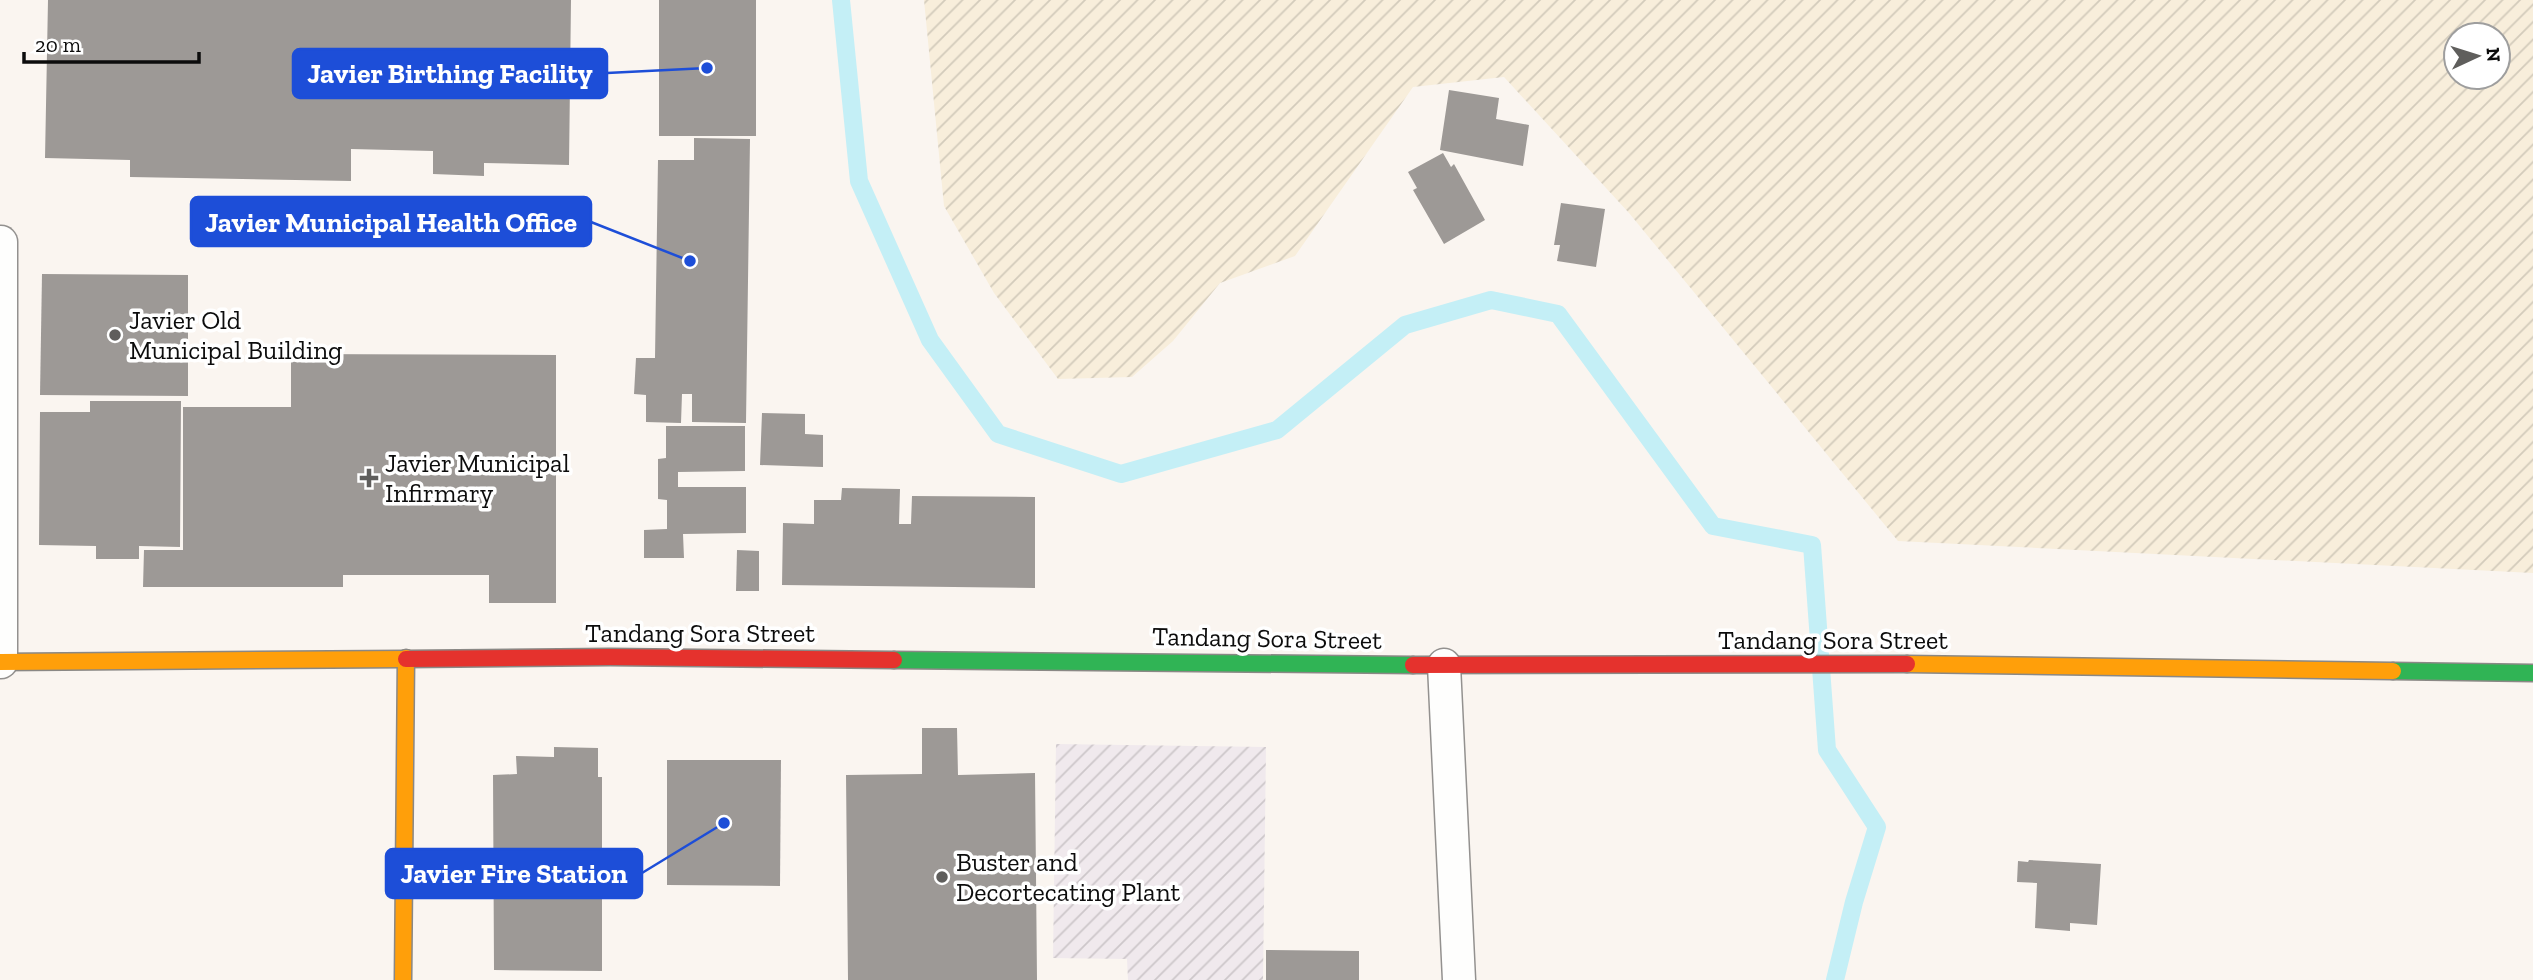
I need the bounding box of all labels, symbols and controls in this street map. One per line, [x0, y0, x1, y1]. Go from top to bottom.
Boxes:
scale bar [24, 21, 200, 65]
north arrow [2442, 21, 2512, 91]
text: 20 m [35, 32, 81, 57]
text: N [2481, 47, 2505, 63]
callout: Javier Birthing Facility [293, 49, 607, 98]
text: Javier Birthing Facility [307, 57, 593, 90]
callout: Javier Municipal Health Office [191, 197, 591, 246]
text: Javier Municipal Health Office [205, 206, 577, 239]
place label: Javier Old Municipal Building [129, 304, 342, 366]
marker: Javier Old Municipal Building [107, 327, 123, 343]
place label: Javier Municipal Infirmary [385, 447, 570, 509]
marker: Javier Municipal Infirmary [359, 468, 379, 488]
street label: Tandang Sora Street [585, 617, 815, 649]
street label: Tandang Sora Street [1152, 620, 1383, 656]
street label: Tandang Sora Street [1718, 624, 1948, 656]
place label: Buster and Decortecating Plant [956, 846, 1181, 908]
callout: Javier Fire Station [386, 849, 642, 898]
text: Javier Fire Station [400, 857, 628, 890]
marker: Buster and Decortecating Plant [934, 869, 950, 885]

